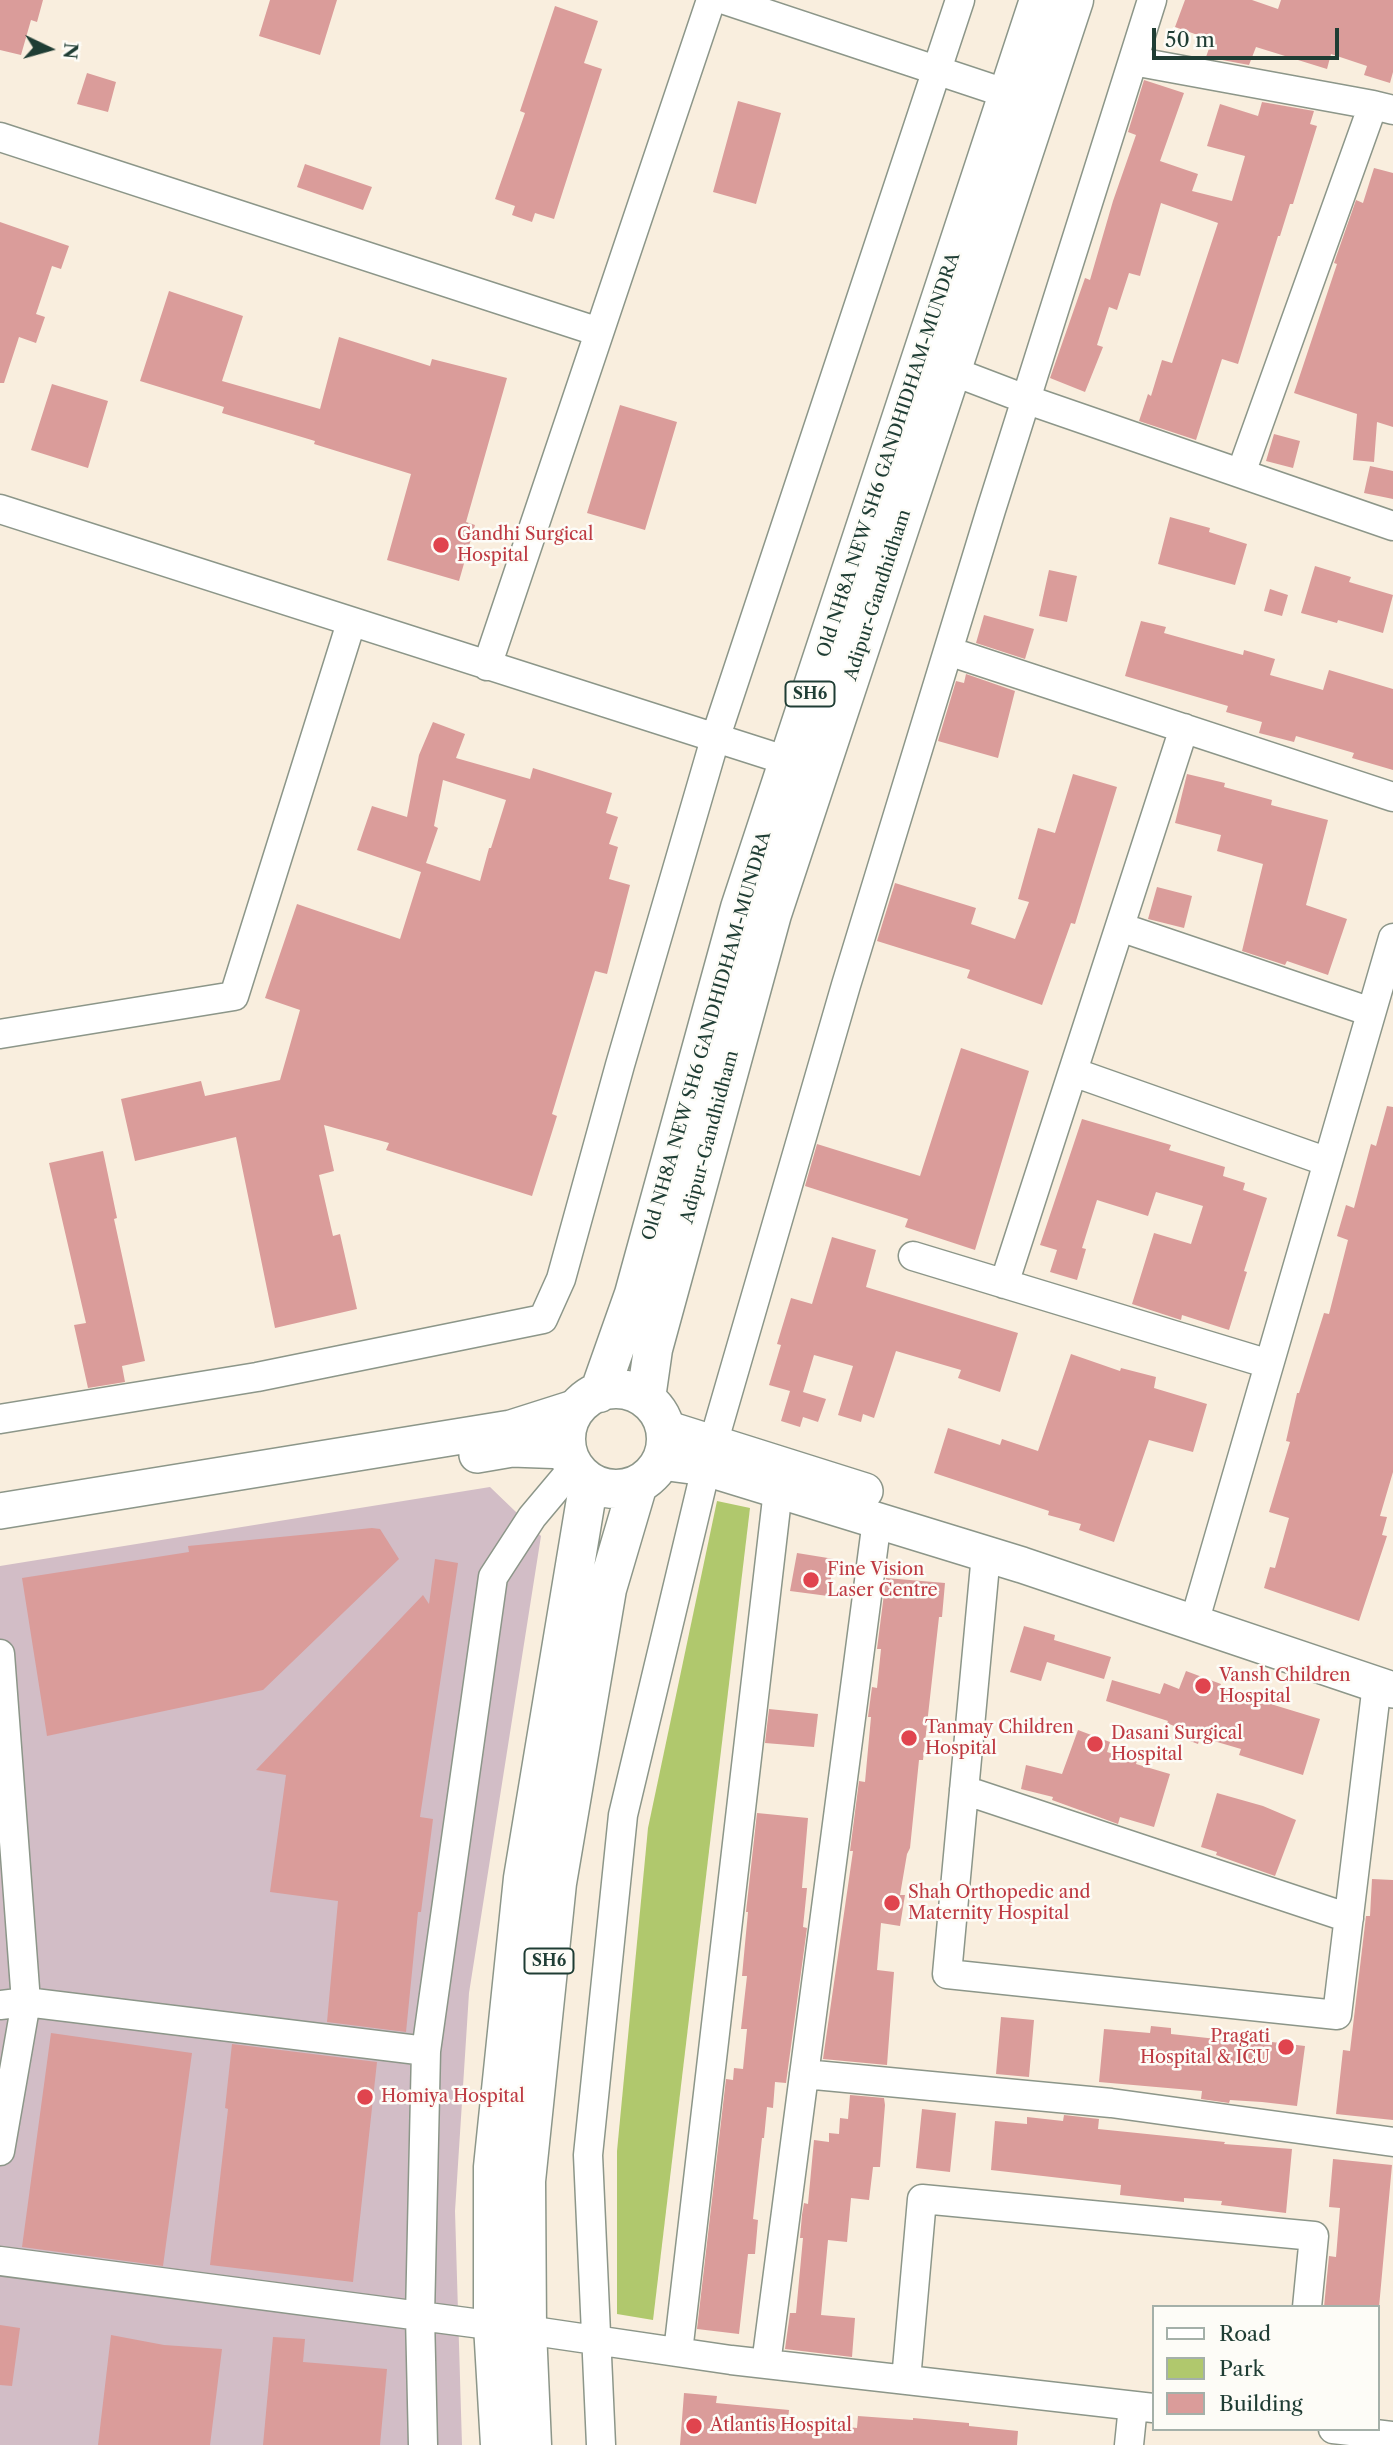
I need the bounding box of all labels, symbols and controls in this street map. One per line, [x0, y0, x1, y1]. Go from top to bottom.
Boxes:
north arrow [14, 14, 84, 84]
scale bar [1155, 14, 1342, 58]
text: 50 m [1165, 27, 1215, 52]
text: N [58, 42, 83, 60]
street label: Old NH8A NEW SH6 GANDHIDHAM-MUNDRA [813, 250, 965, 660]
street label: Adipur-Gandhidham [840, 507, 916, 683]
place label: Gandhi Surgical Hospital [457, 524, 593, 566]
marker: Gandhi Surgical Hospital [431, 535, 451, 555]
road number: SH6 [786, 681, 834, 706]
street label: Old NH8A NEW SH6 GANDHIDHAM-MUNDRA [638, 829, 776, 1243]
street label: Adipur-Gandhidham [676, 1048, 744, 1226]
place label: Fine Vision Laser Centre [827, 1559, 938, 1602]
marker: Fine Vision Laser Centre [801, 1570, 821, 1590]
place label: Vansh Children Hospital [1219, 1665, 1351, 1708]
marker: Vansh Children Hospital [1193, 1676, 1213, 1696]
place label: Tanmay Children Hospital [925, 1717, 1074, 1760]
place label: Dasani Surgical Hospital [1111, 1723, 1243, 1766]
marker: Tanmay Children Hospital [899, 1728, 919, 1748]
marker: Dasani Surgical Hospital [1085, 1734, 1105, 1754]
place label: Shah Orthopedic and Maternity Hospital [908, 1882, 1090, 1924]
marker: Shah Orthopedic and Maternity Hospital [882, 1893, 902, 1913]
road number: SH6 [524, 1949, 574, 1974]
place label: Pragati Hospital & ICU [1140, 2026, 1270, 2068]
marker: Pragati Hospital & ICU [1276, 2037, 1296, 2057]
place label: Homiya Hospital [381, 2086, 525, 2108]
marker: Homiya Hospital [355, 2087, 375, 2107]
legend [1152, 2305, 1379, 2431]
text: Road [1219, 2321, 1271, 2346]
text: Park [1219, 2356, 1265, 2381]
text: Building [1219, 2391, 1303, 2416]
place label: Atlantis Hospital [710, 2415, 852, 2437]
marker: Atlantis Hospital [684, 2416, 704, 2436]

